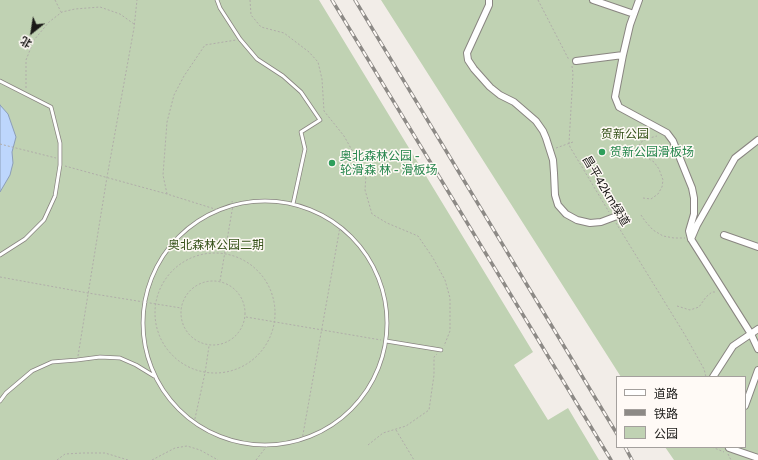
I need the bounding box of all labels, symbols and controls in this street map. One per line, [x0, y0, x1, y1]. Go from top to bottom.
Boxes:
north arrow [12, 12, 52, 52]
text: 北 [18, 34, 34, 51]
park label: 贺新公园 [601, 127, 649, 141]
place label: 贺新公园滑板场 [610, 145, 694, 159]
marker: 贺新公园滑板场 [597, 147, 607, 157]
place label: 奥北森林公园 - 轮滑森 林 - 滑板场 [340, 149, 438, 177]
street label: 昌平42km绿道 [579, 153, 633, 229]
marker: 奥北森林公园 - 轮滑森 林 - 滑板场 [327, 158, 337, 168]
park label: 奥北森林公园二期 [168, 238, 264, 252]
legend [616, 376, 746, 448]
text: 道路 [654, 386, 678, 401]
text: 铁路 [654, 406, 678, 421]
text: 公园 [654, 426, 678, 441]

